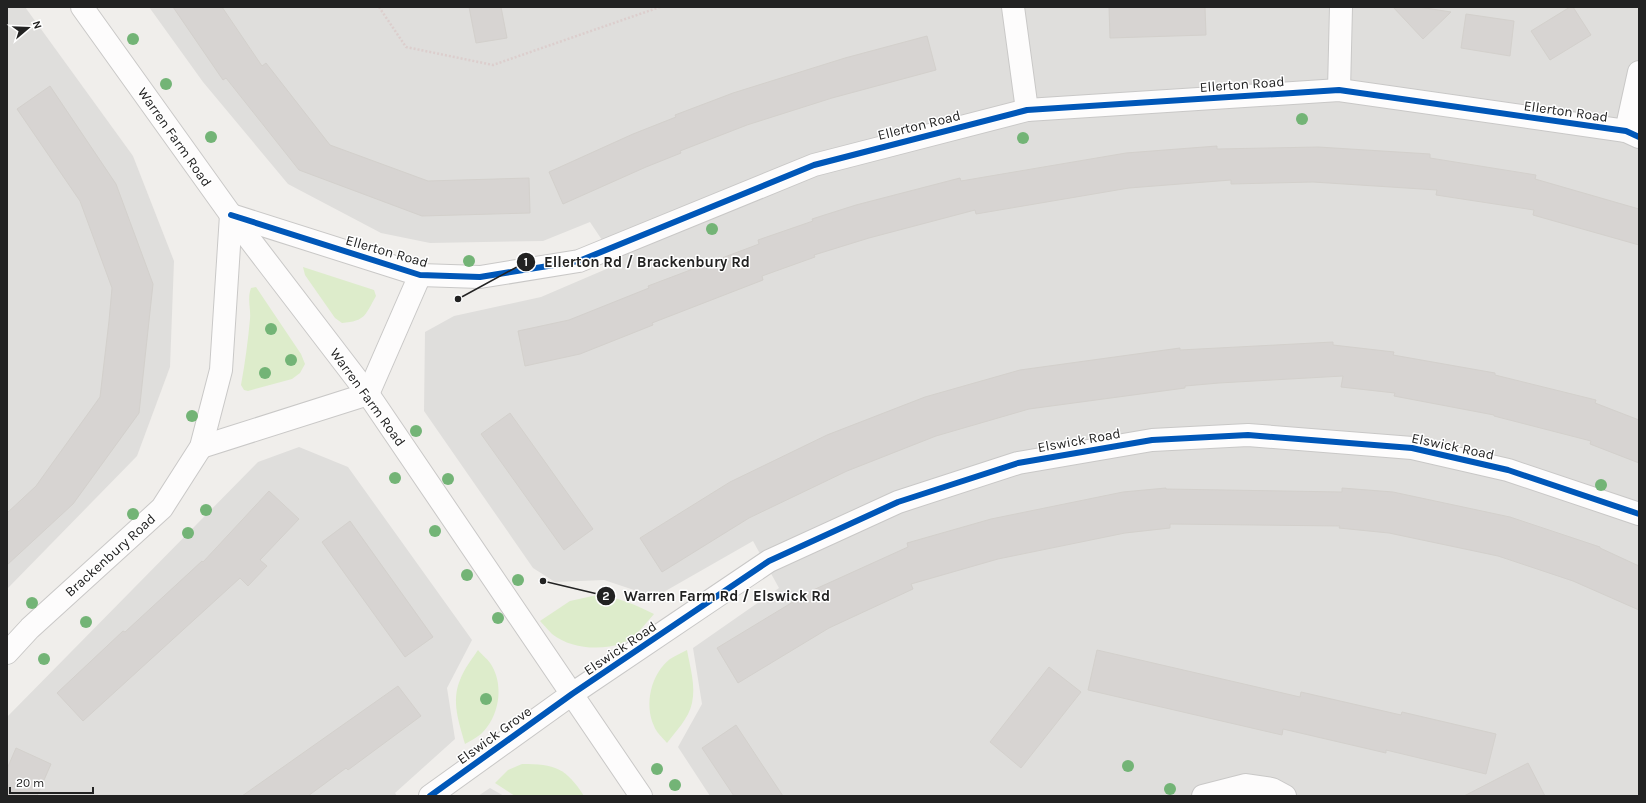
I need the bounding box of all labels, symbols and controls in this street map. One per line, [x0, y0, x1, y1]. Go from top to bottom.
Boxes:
north arrow [8, 8, 48, 48]
text: N [30, 19, 44, 31]
street label: Ellerton Road [1199, 73, 1285, 96]
street label: Warren Farm Road [134, 84, 215, 190]
street label: Ellerton Road [1523, 97, 1609, 126]
street label: Ellerton Road [876, 107, 962, 144]
street label: Ellerton Road [344, 232, 430, 271]
callout: Ellerton Rd / Brackenbury Rd [516, 249, 758, 276]
text: Ellerton Rd / Brackenbury Rd [544, 253, 750, 271]
text: 1 [524, 255, 528, 269]
street label: Warren Farm Road [326, 345, 409, 450]
street label: Elswick Road [1036, 425, 1122, 456]
street label: Elswick Road [1410, 429, 1496, 464]
street label: Brackenbury Road [61, 510, 159, 601]
callout: Warren Farm Rd / Elswick Rd [596, 582, 838, 609]
text: Warren Farm Rd / Elswick Rd [624, 587, 830, 605]
text: 2 [602, 589, 610, 603]
street label: Elswick Road [581, 618, 660, 679]
street label: Elswick Grove [454, 703, 535, 768]
scale bar [10, 769, 93, 795]
text: 20 m [16, 776, 44, 790]

